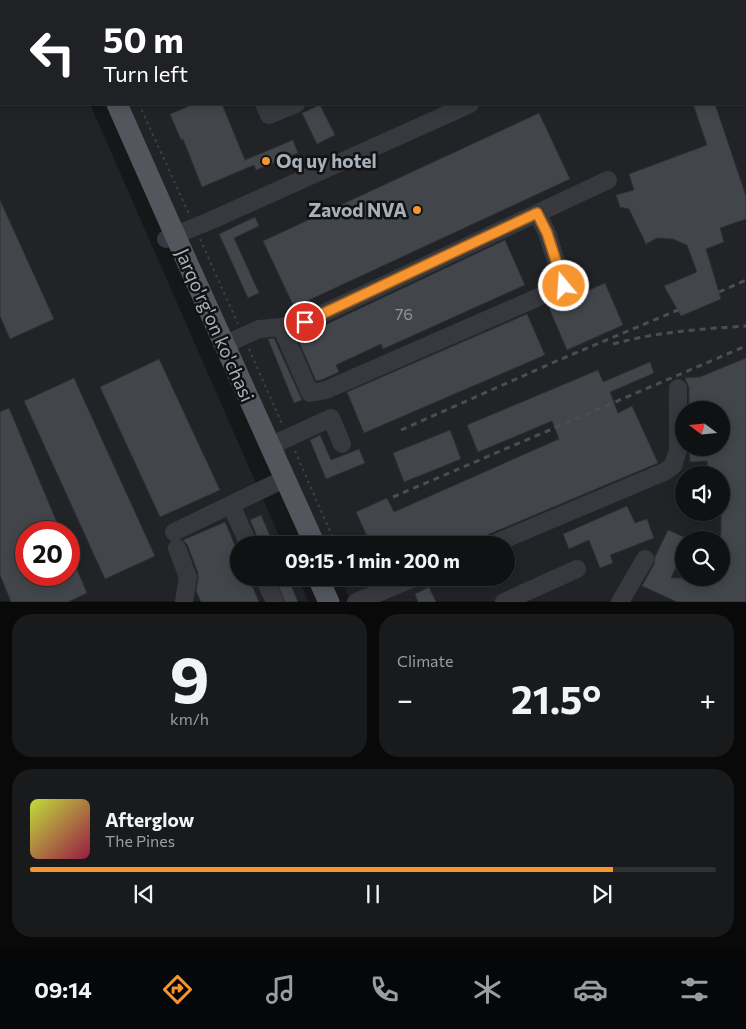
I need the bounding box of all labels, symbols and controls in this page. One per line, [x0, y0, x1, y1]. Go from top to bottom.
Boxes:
text: 50 m [103, 17, 184, 60]
icon: left [20, 20, 85, 85]
text: Turn left [103, 60, 188, 87]
place label: Oq uy hotel [276, 149, 377, 172]
marker: Oq uy hotel [260, 155, 272, 167]
place label: Zavod NVA [308, 198, 407, 221]
marker: Zavod NVA [411, 204, 423, 216]
street label: Jarqo'rg'on ko'chasi [171, 245, 260, 405]
position arrow [537, 259, 589, 311]
pin [284, 301, 326, 343]
house number: 76 [395, 304, 413, 323]
icon: arrive [291, 308, 319, 336]
north arrow [675, 401, 730, 456]
map controls [675, 401, 730, 586]
button: sound [675, 466, 730, 521]
speed limit sign: 20 [15, 521, 80, 586]
button: search [675, 531, 730, 586]
text: 09:15 · 1 min · 200 m [285, 549, 460, 572]
text: 9 [169, 637, 210, 716]
text: Climate [397, 651, 453, 670]
text: 21.5° [511, 675, 601, 722]
text: − [397, 682, 413, 716]
text: + [700, 682, 716, 716]
text: km/h [170, 709, 209, 728]
text: Afterglow [105, 808, 194, 831]
text: The Pines [105, 831, 175, 850]
icon: previous [130, 880, 158, 908]
icon: pause [359, 880, 387, 908]
icon: next [588, 880, 616, 908]
icon: directions [160, 972, 195, 1007]
icon: music [263, 972, 298, 1007]
icon: phone [367, 972, 402, 1007]
icon: climate [470, 972, 505, 1007]
icon: car [573, 972, 608, 1007]
icon: filters [677, 972, 712, 1007]
text: 09:14 [34, 976, 92, 1003]

